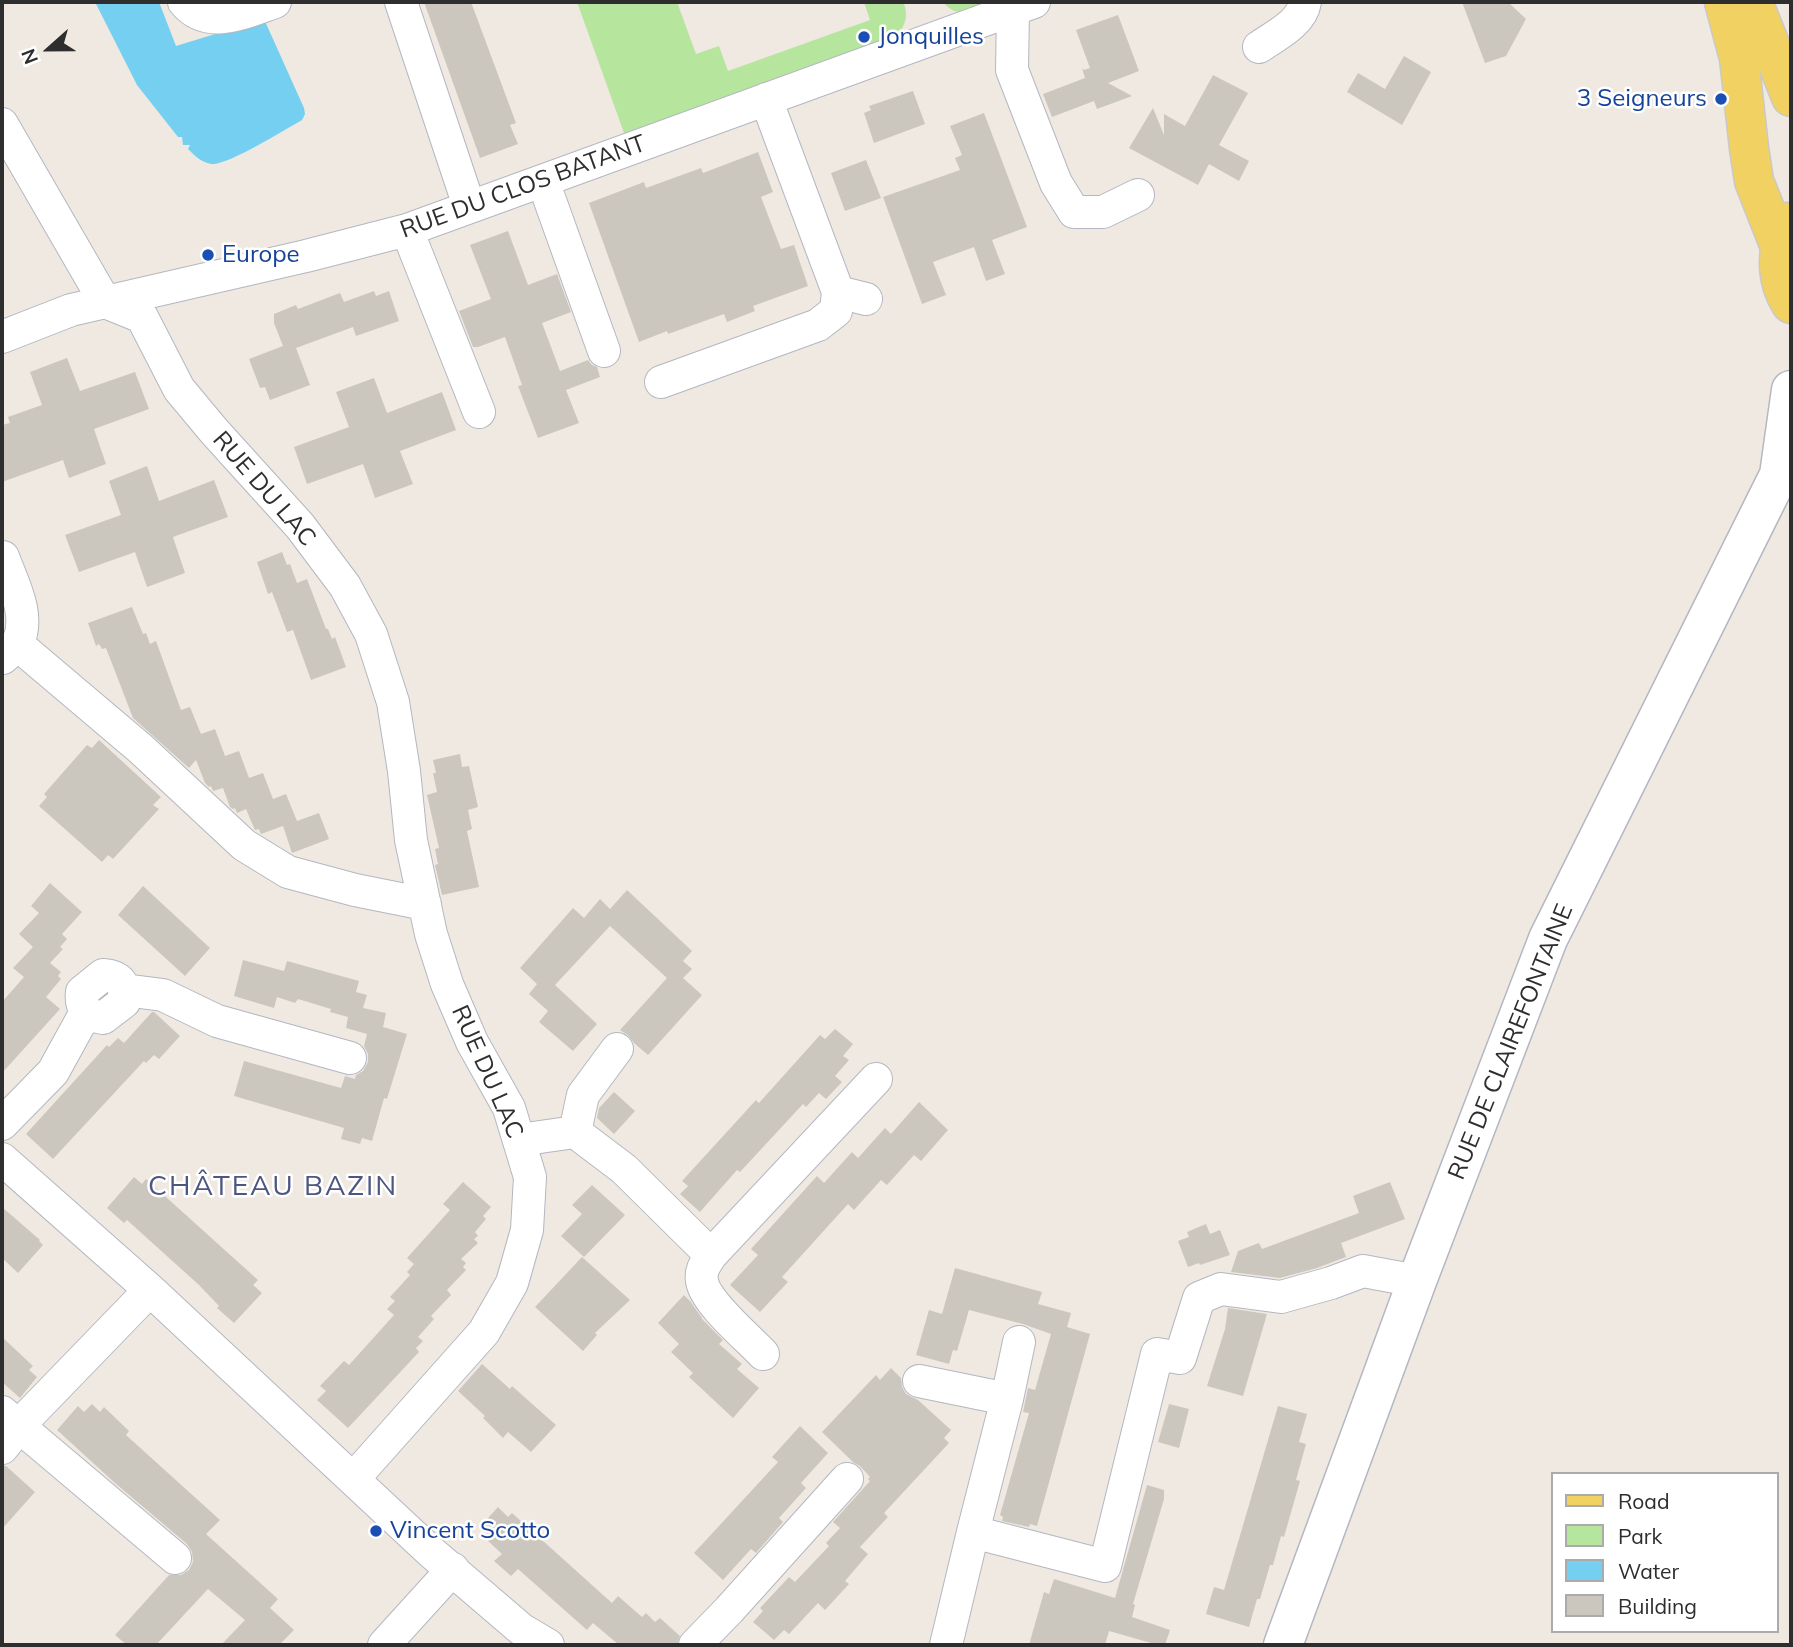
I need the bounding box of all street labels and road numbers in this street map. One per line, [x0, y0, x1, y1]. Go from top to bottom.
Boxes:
street label: RUE DU CLOS BATANT [396, 129, 650, 245]
street label: RUE DU LAC [206, 426, 322, 552]
street label: RUE DE CLAIREFONTAINE [1442, 900, 1580, 1184]
street label: RUE DU LAC [445, 1001, 529, 1143]

